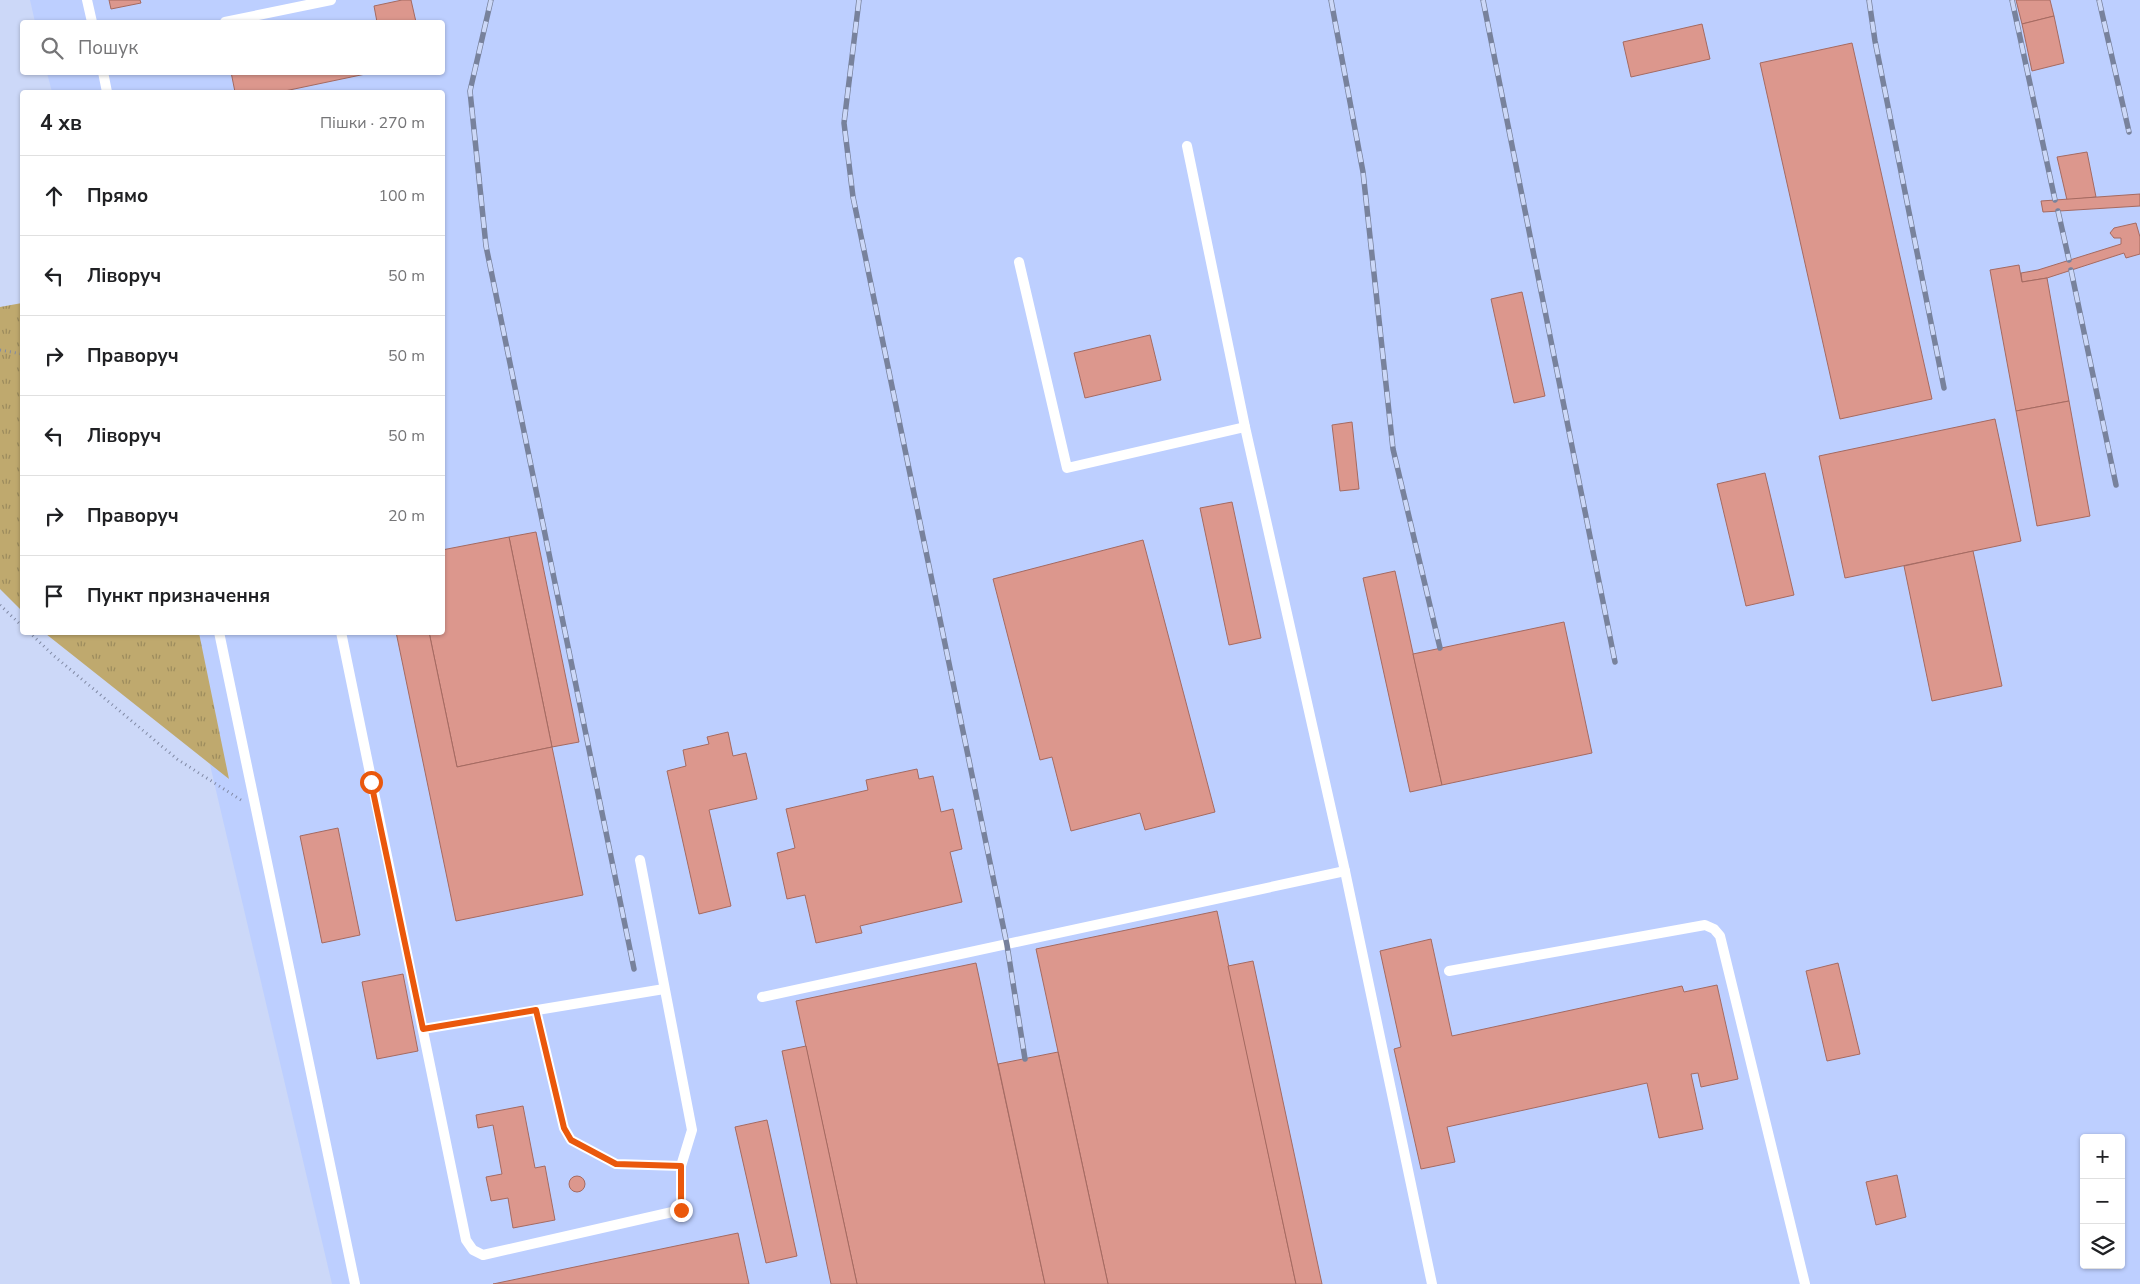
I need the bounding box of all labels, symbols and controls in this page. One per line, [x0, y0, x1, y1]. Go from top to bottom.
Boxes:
search box [20, 20, 445, 75]
icon: search [38, 34, 66, 62]
text: Пошук [78, 35, 138, 61]
text: 4 хв [40, 109, 82, 137]
text: Пішки · 270 m [320, 112, 425, 134]
icon: ahead [40, 182, 68, 210]
text: Прямо [87, 183, 148, 209]
text: 100 m [378, 185, 425, 207]
icon: left [40, 262, 68, 290]
text: Ліворуч [87, 263, 161, 289]
text: 50 m [388, 265, 425, 287]
icon: right [40, 342, 68, 370]
text: Праворуч [87, 343, 179, 369]
text: 50 m [388, 345, 425, 367]
icon: left [40, 422, 68, 450]
text: Ліворуч [87, 423, 161, 449]
text: 50 m [388, 425, 425, 447]
icon: right [40, 502, 68, 530]
text: Праворуч [87, 503, 179, 529]
text: 20 m [388, 505, 425, 527]
icon: arrive [40, 582, 68, 610]
text: Пункт призначення [87, 583, 270, 609]
route start [360, 771, 383, 794]
map controls [2080, 1134, 2125, 1269]
button: + [2080, 1134, 2125, 1179]
button: − [2080, 1179, 2125, 1224]
route end [670, 1199, 693, 1222]
button: layers [2080, 1224, 2125, 1269]

